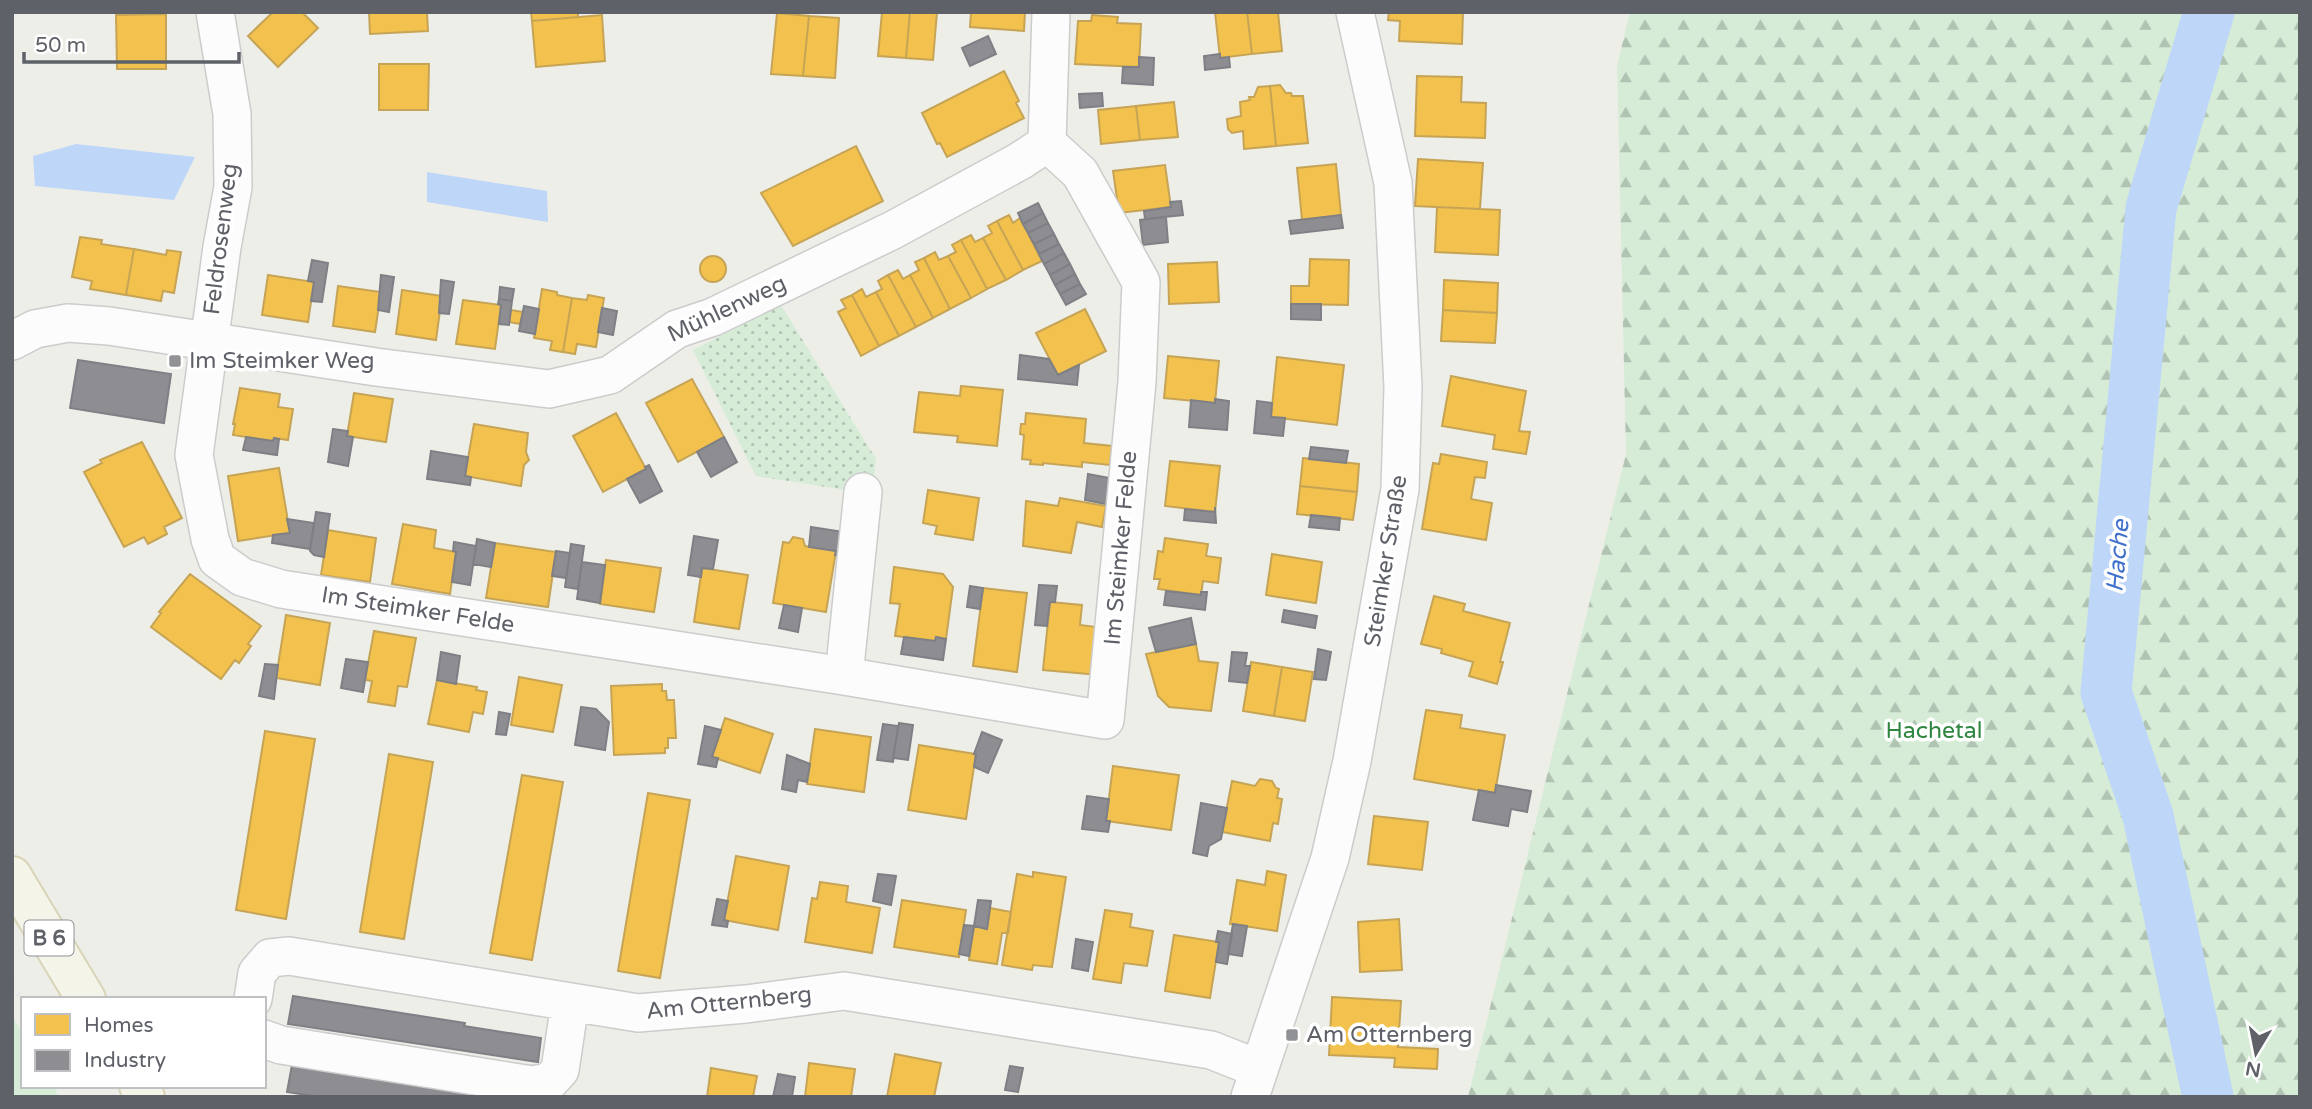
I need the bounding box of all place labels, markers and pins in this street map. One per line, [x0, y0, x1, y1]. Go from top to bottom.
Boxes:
place label: Im Steimker Weg [189, 347, 374, 375]
marker: Im Steimker Weg [167, 353, 183, 369]
place label: Am Otternberg [1306, 1021, 1473, 1049]
marker: Am Otternberg [1284, 1027, 1300, 1043]

